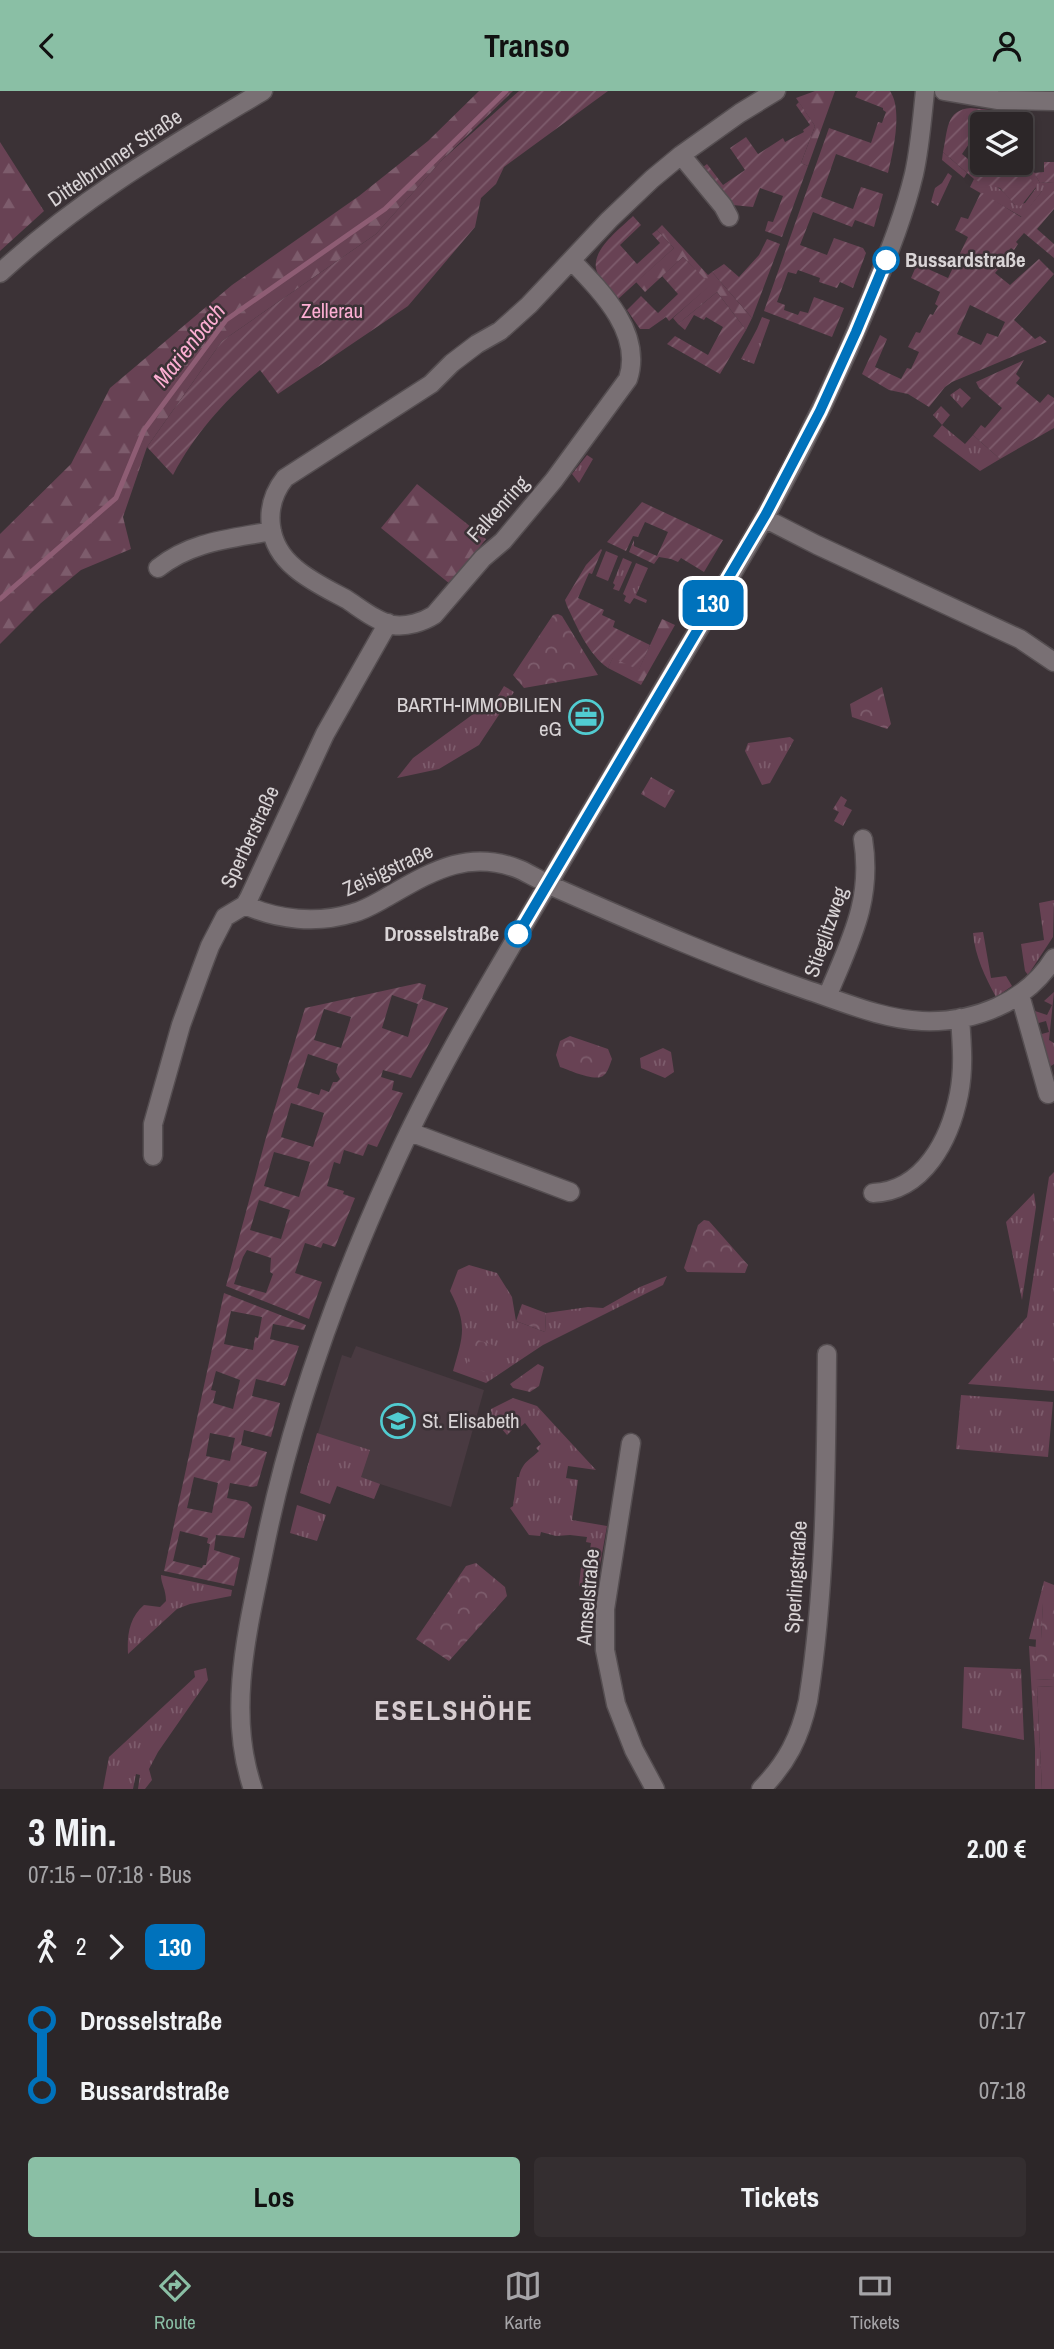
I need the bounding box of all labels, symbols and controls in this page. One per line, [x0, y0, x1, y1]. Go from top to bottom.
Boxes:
text: Transo [484, 24, 570, 67]
icon: back [28, 27, 66, 65]
icon: person [988, 27, 1026, 65]
street label: Dittelbrunner Straße [42, 102, 188, 213]
map controls [970, 112, 1033, 175]
button: layers [970, 112, 1033, 175]
place label: Bussardstraße [905, 245, 1026, 274]
marker: Bussardstraße [873, 247, 899, 273]
water label: Marienbach [145, 296, 232, 393]
park label: Zellerau [301, 296, 363, 325]
street label: Falkenring [460, 469, 536, 548]
line badge: 130 [673, 580, 753, 626]
text: 130 [697, 587, 729, 619]
place label: BARTH-IMMOBILIEN eG [397, 690, 562, 743]
office icon: BARTH-IMMOBILIEN eG [567, 698, 605, 736]
street label: Sperberstraße [213, 781, 286, 893]
street label: Zeisigstraße [338, 836, 438, 903]
street label: Stieglitzweg [797, 882, 855, 981]
place label: Drosselstraße [384, 919, 499, 948]
marker: Drosselstraße [505, 921, 531, 947]
school or university icon: St. Elisabeth [379, 1402, 417, 1440]
place label: St. Elisabeth [422, 1406, 520, 1435]
street label: Sperlingstraße [777, 1520, 814, 1634]
street label: Amselstraße [569, 1548, 606, 1647]
district label: ESELSHÖHE [374, 1691, 534, 1729]
text: 3 Min. [28, 1807, 116, 1858]
text: 2.00 € [967, 1831, 1026, 1866]
text: 07:15 – 07:18 · Bus [28, 1859, 192, 1890]
icon: walk [28, 1928, 66, 1966]
icon: forward [97, 1928, 135, 1966]
text: 2 [76, 1931, 87, 1962]
text: 130 [159, 1931, 191, 1963]
text: Drosselstraße [80, 2003, 222, 2038]
text: 07:17 [979, 2005, 1026, 2036]
text: Bussardstraße [80, 2073, 229, 2108]
text: 07:18 [979, 2075, 1026, 2106]
button: Los [28, 2157, 520, 2237]
button: Tickets [534, 2157, 1026, 2237]
tab: Route [154, 2267, 196, 2335]
tab: Karte [504, 2267, 542, 2335]
tab: Tickets [850, 2267, 900, 2335]

